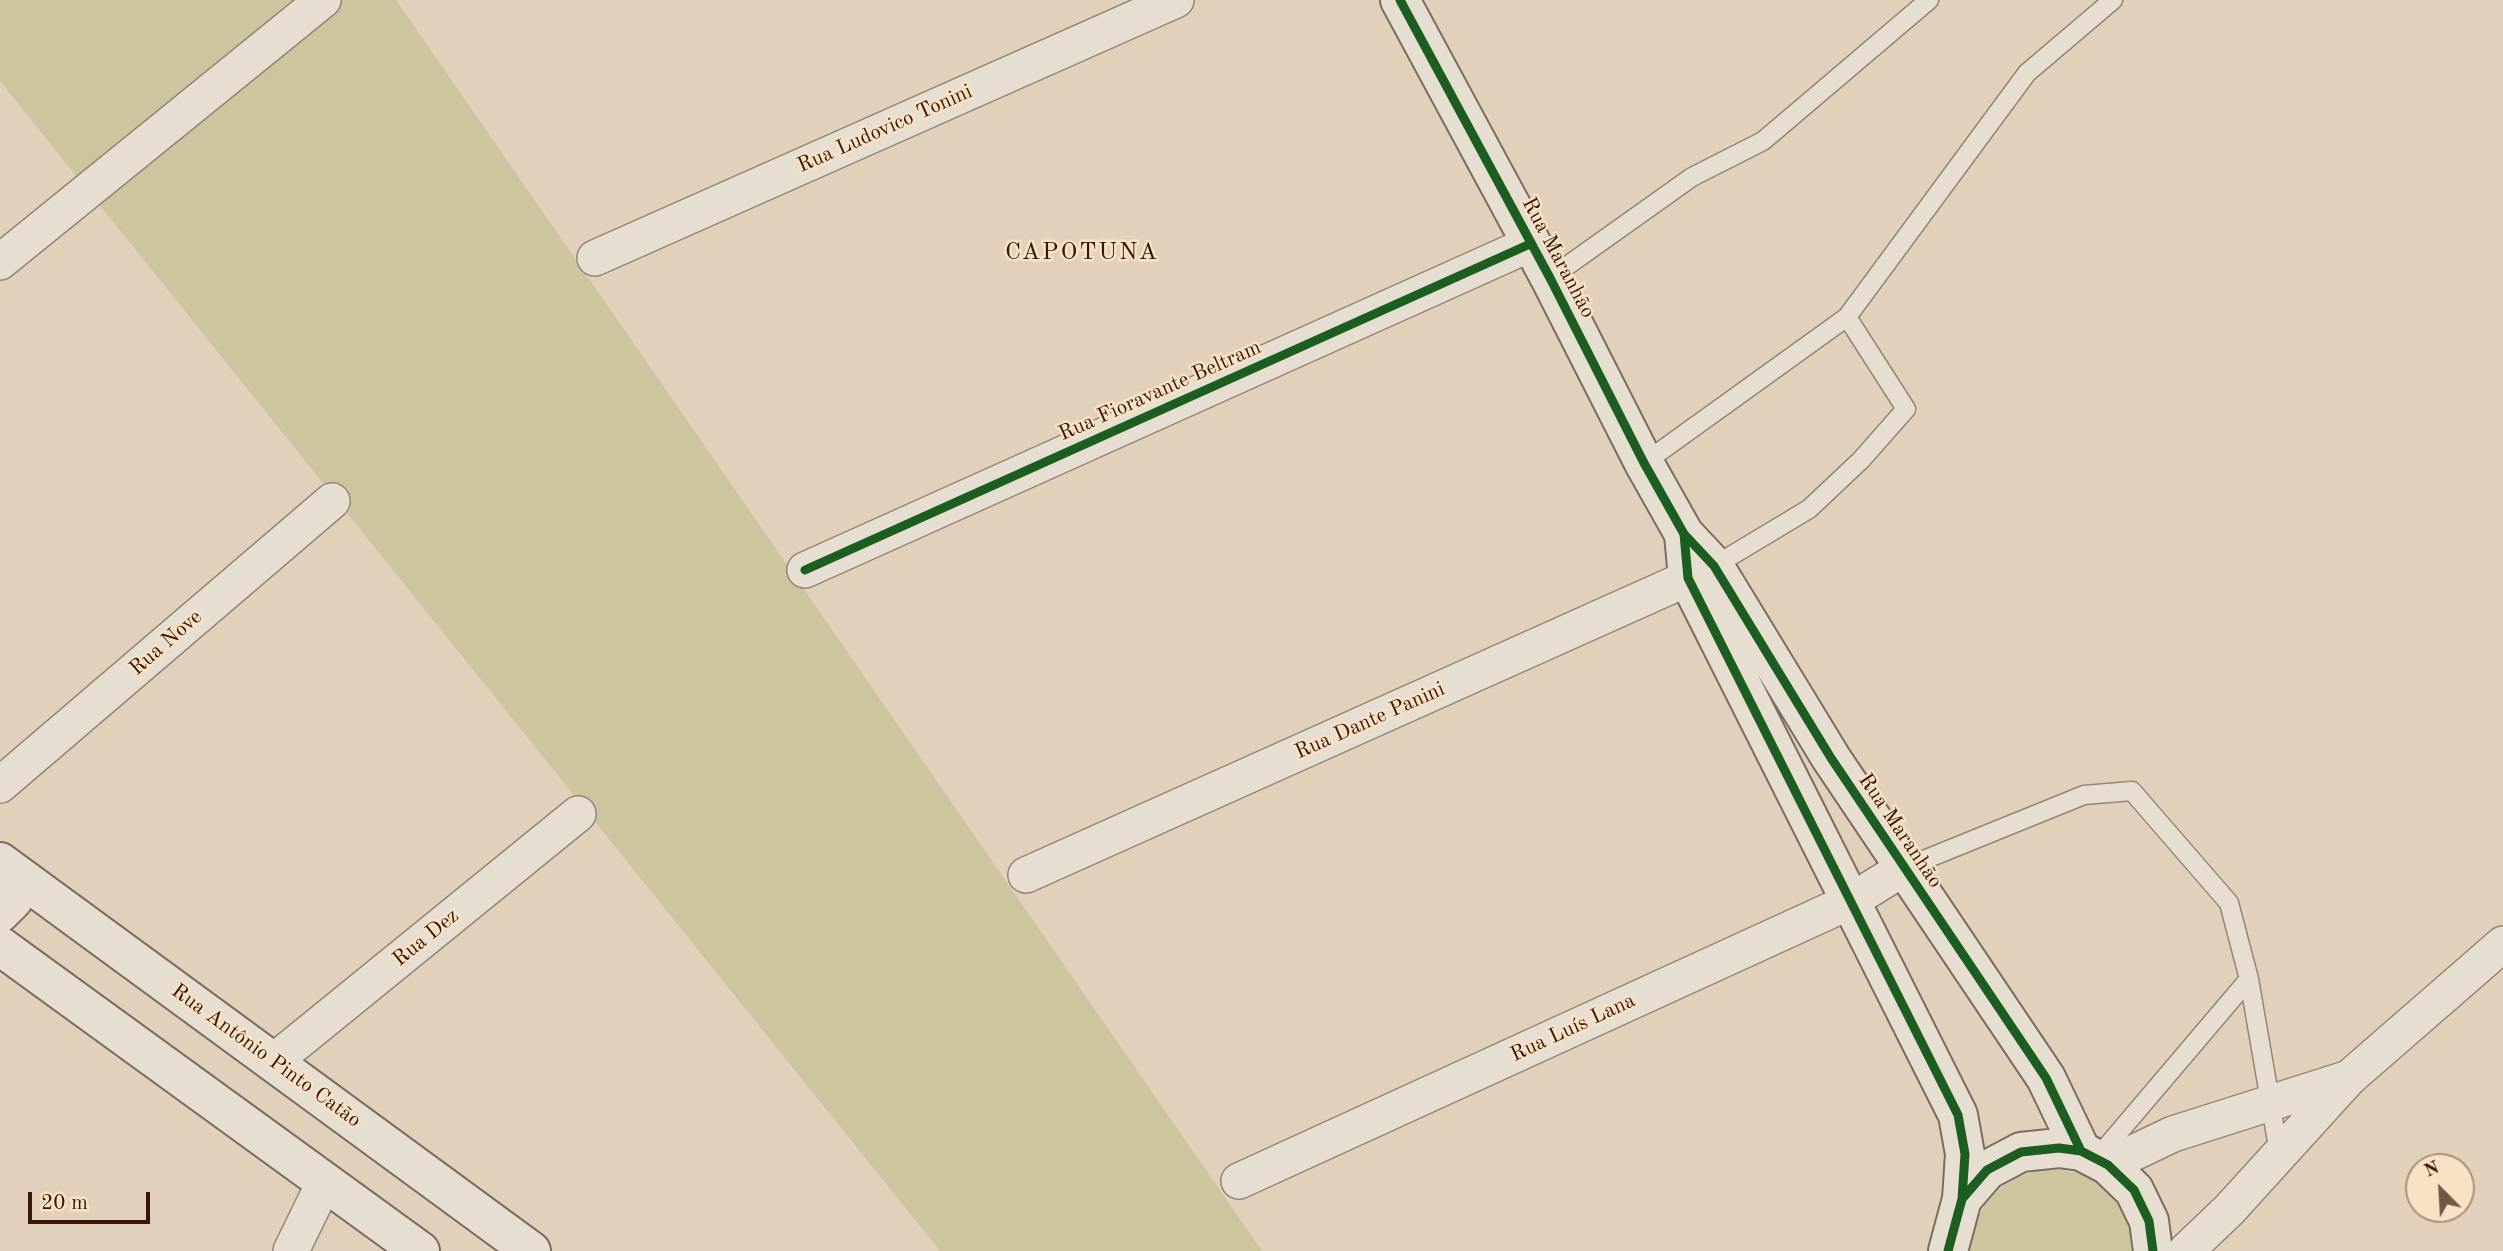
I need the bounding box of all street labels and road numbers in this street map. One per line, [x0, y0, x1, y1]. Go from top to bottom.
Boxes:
street label: Rua Ludovico Tonini [794, 79, 976, 179]
street label: Rua Maranhão [1516, 193, 1600, 323]
street label: Rua Fioravante Beltram [1055, 335, 1265, 447]
street label: Rua Nove [125, 605, 207, 681]
street label: Rua Dante Panini [1291, 677, 1449, 765]
street label: Rua Maranhão [1852, 769, 1948, 893]
street label: Rua Dez [388, 904, 464, 972]
street label: Rua Antônio Pinto Catão [166, 979, 366, 1133]
street label: Rua Luís Lana [1507, 988, 1639, 1068]

